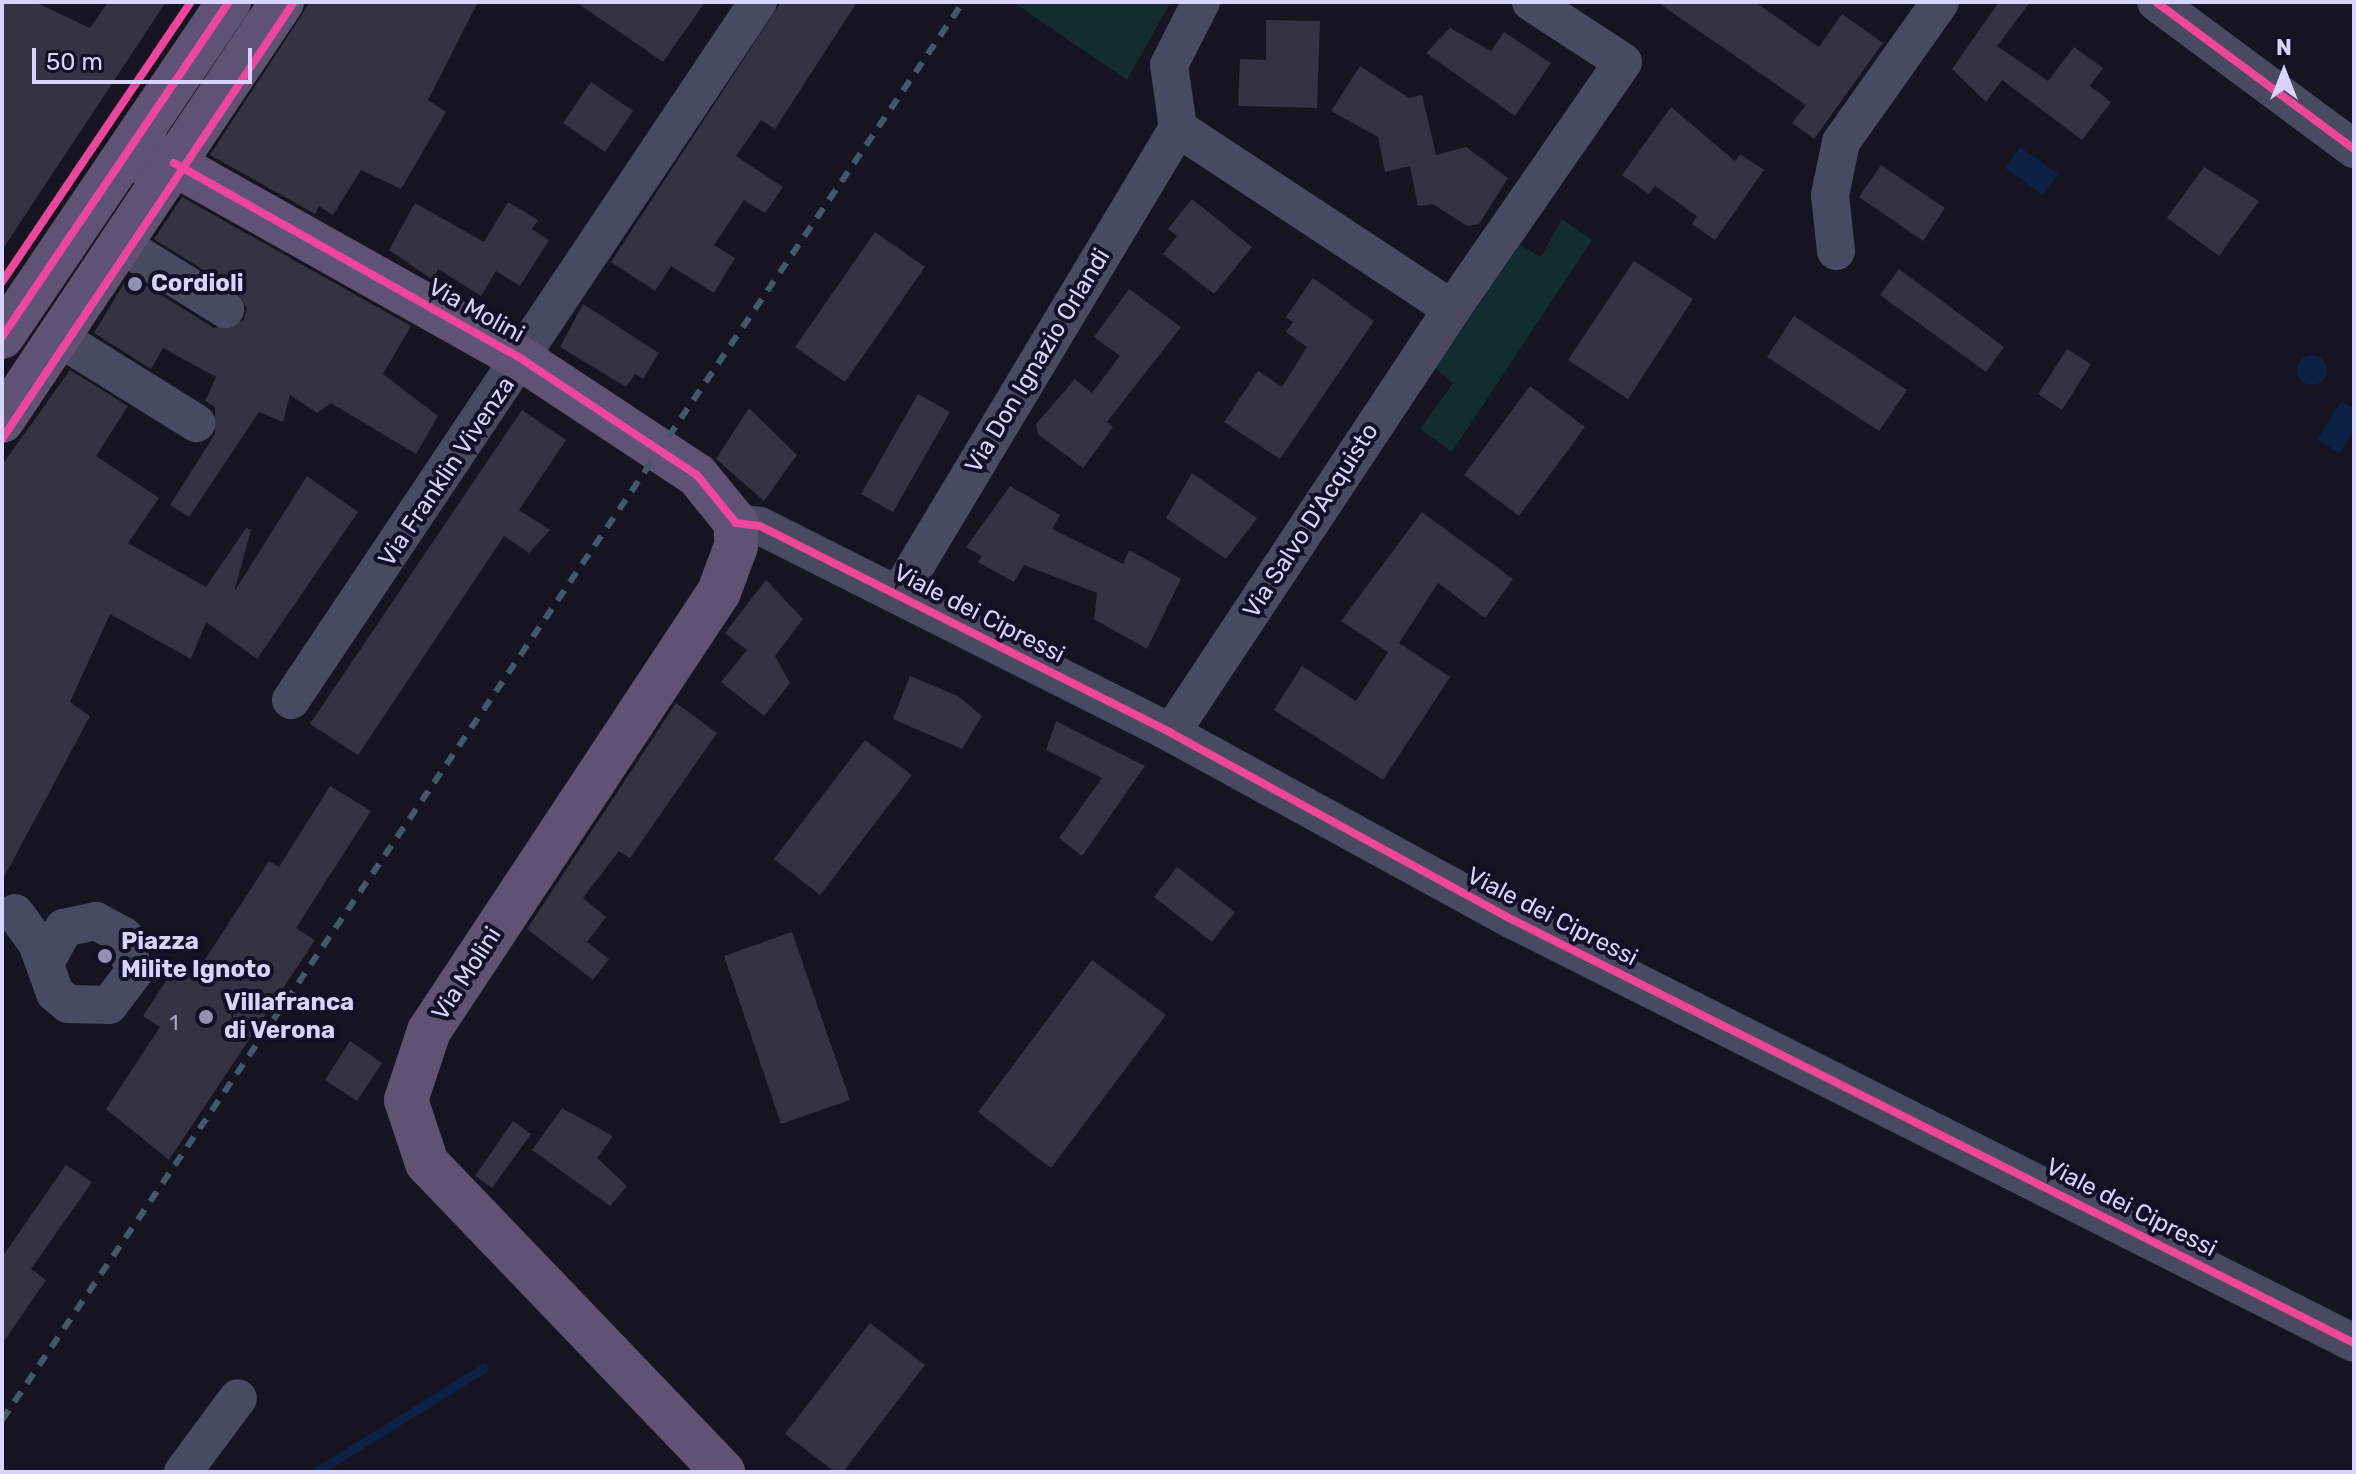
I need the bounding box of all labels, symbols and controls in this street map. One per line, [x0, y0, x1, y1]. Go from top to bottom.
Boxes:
scale bar [36, 32, 256, 82]
north arrow [2244, 32, 2324, 112]
text: N [2276, 34, 2292, 61]
text: 50 m [46, 48, 103, 76]
street label: Via Don Ignazio Orlandi [960, 244, 1116, 478]
place label: Cordioli [151, 270, 244, 298]
street label: Via Molini [423, 273, 529, 349]
marker: Cordioli [126, 275, 144, 293]
street label: Via Franklin Vivenza [373, 371, 521, 573]
street label: Via Salvo D'Acquisto [1237, 418, 1385, 624]
street label: Viale dei Cipressi [889, 559, 1069, 669]
street label: Viale dei Cipressi [1462, 862, 1642, 972]
street label: Via Molini [426, 922, 508, 1026]
place label: Piazza Milite Ignoto [121, 928, 271, 984]
marker: Piazza Milite Ignoto [96, 947, 114, 965]
place label: Villafranca di Verona [224, 989, 354, 1045]
marker: Villafranca di Verona [195, 1006, 217, 1028]
house number: 1 [170, 1011, 178, 1035]
street label: Viale dei Cipressi [2041, 1153, 2221, 1263]

